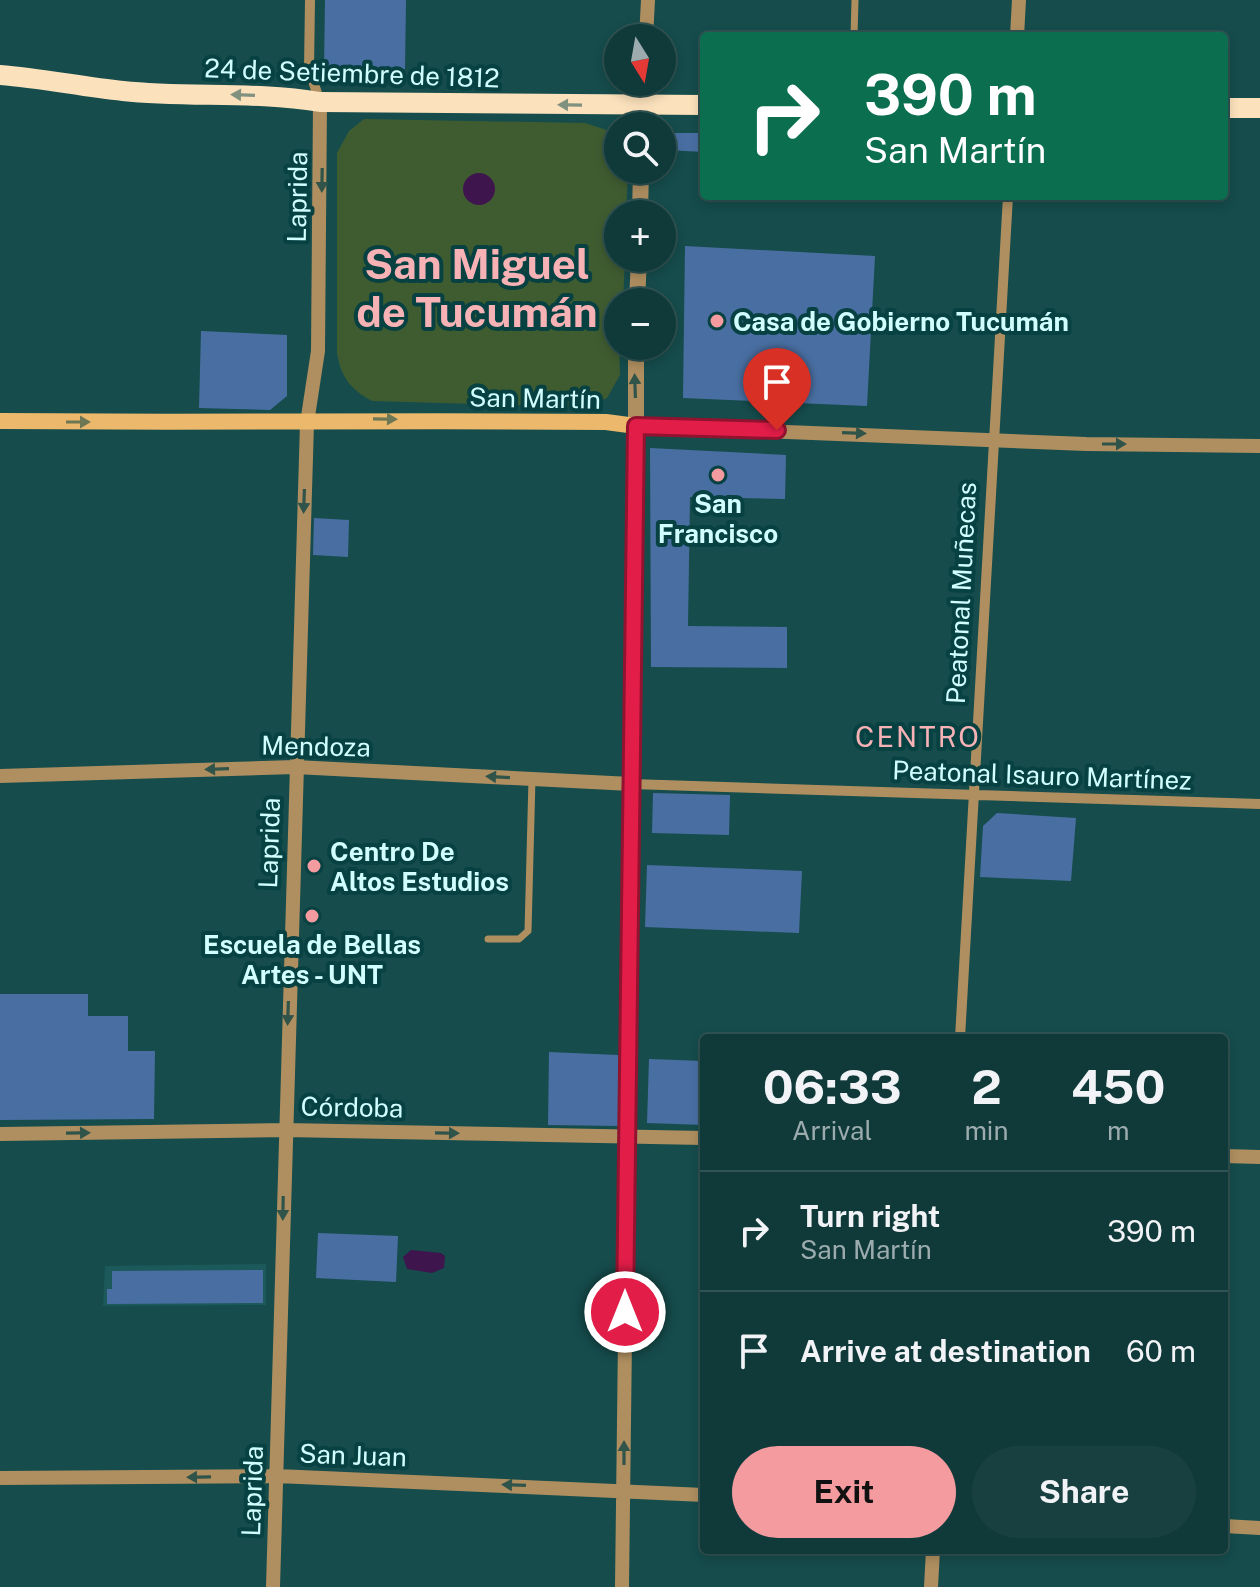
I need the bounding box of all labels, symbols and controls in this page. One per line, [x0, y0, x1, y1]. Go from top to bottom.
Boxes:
north arrow [604, 24, 676, 96]
map controls [604, 24, 676, 360]
street label: 24 de Setiembre de 1812 [204, 52, 500, 94]
text: 390 m [864, 62, 1037, 128]
icon: right [732, 64, 836, 168]
one-way arrow [230, 89, 255, 102]
one-way arrow [557, 99, 582, 112]
button: search [604, 112, 676, 184]
text: San Martín [864, 129, 1046, 171]
street label: Laprida [281, 151, 313, 243]
one-way arrow [315, 168, 328, 193]
button: + [604, 200, 676, 272]
district label: San Miguel de Tucumán [356, 239, 598, 336]
button: − [604, 288, 676, 360]
place label: Casa de Gobierno Tucumán [733, 306, 1069, 337]
marker: Casa de Gobierno Tucumán [708, 312, 726, 330]
pin [743, 348, 811, 430]
icon: arrive [755, 360, 799, 404]
one-way arrow [629, 373, 642, 398]
street label: San Martín [469, 381, 601, 415]
one-way arrow [373, 413, 398, 426]
one-way arrow [66, 415, 91, 428]
one-way arrow [842, 427, 867, 440]
one-way arrow [1102, 438, 1127, 450]
marker: San Francisco [709, 466, 727, 484]
street label: Peatonal Muñecas [940, 481, 982, 705]
place label: San Francisco [658, 488, 778, 549]
one-way arrow [298, 489, 311, 514]
district label: CENTRO [855, 720, 981, 753]
street label: Mendoza [261, 730, 371, 762]
street label: Peatonal Isauro Martínez [892, 754, 1192, 796]
one-way arrow [204, 763, 229, 776]
one-way arrow [485, 770, 510, 783]
street label: Laprida [252, 797, 286, 889]
place label: Centro De Altos Estudios [330, 836, 509, 897]
marker: Centro De Altos Estudios [305, 857, 323, 875]
marker: Escuela de Bellas Artes - UNT [303, 907, 321, 925]
place label: Escuela de Bellas Artes - UNT [203, 929, 421, 990]
one-way arrow [282, 1001, 295, 1026]
text: 06:33 [763, 1058, 902, 1115]
text: 2 [971, 1058, 1002, 1115]
text: 450 [1071, 1058, 1165, 1115]
street label: Córdoba [301, 1091, 403, 1123]
text: Arrival [792, 1115, 872, 1146]
text: min [964, 1115, 1008, 1146]
text: m [1107, 1115, 1129, 1146]
one-way arrow [435, 1126, 460, 1139]
one-way arrow [66, 1127, 91, 1139]
one-way arrow [277, 1196, 290, 1221]
text: Turn right [800, 1198, 940, 1234]
icon: right [732, 1209, 776, 1253]
text: 390 m [1107, 1213, 1196, 1249]
text: San Martín [800, 1234, 932, 1265]
position arrow [583, 1270, 667, 1354]
icon: arrive [732, 1329, 776, 1373]
text: Arrive at destination [800, 1333, 1091, 1369]
text: 60 m [1126, 1333, 1196, 1369]
street label: San Juan [299, 1438, 407, 1472]
one-way arrow [618, 1440, 630, 1465]
street label: Laprida [235, 1445, 269, 1537]
button: Exit [732, 1446, 956, 1538]
button: Share [972, 1446, 1196, 1538]
one-way arrow [186, 1470, 211, 1483]
one-way arrow [501, 1478, 526, 1491]

